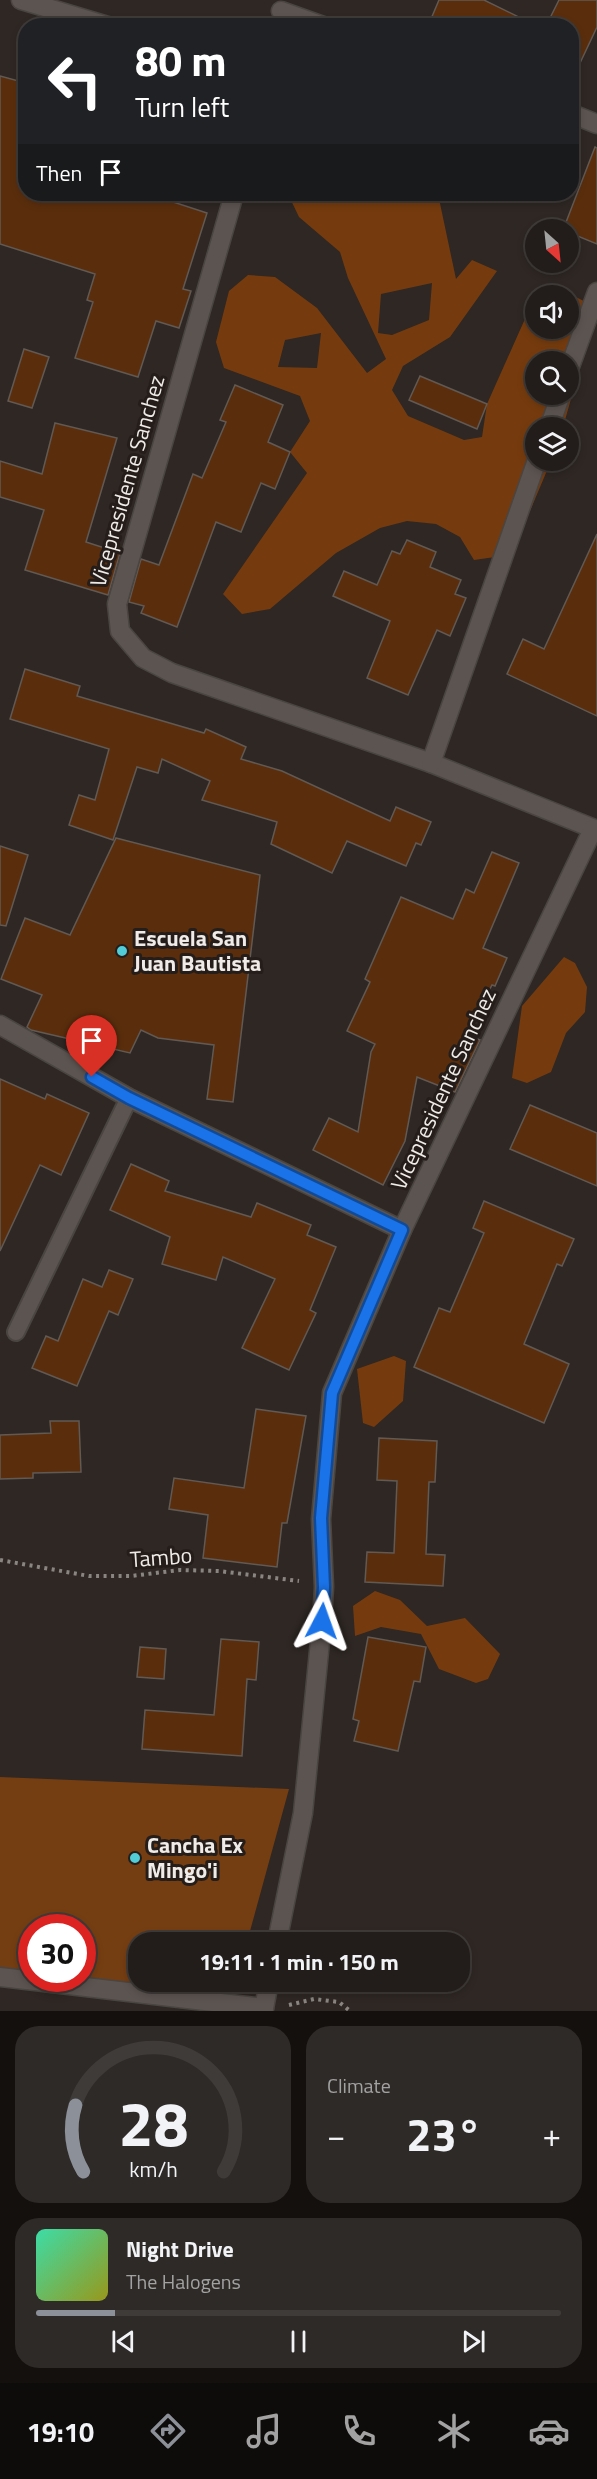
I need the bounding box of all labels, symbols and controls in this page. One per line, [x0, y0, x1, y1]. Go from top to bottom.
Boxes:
text: 80 m [135, 28, 227, 92]
icon: left [36, 42, 114, 120]
text: Turn left [135, 86, 229, 127]
text: Then [36, 156, 82, 190]
icon: arrive [94, 156, 127, 189]
north arrow [525, 219, 579, 273]
map controls [525, 219, 579, 471]
button: sound [525, 285, 579, 339]
button: search [525, 351, 579, 405]
street label: Vicepresidente Sanchez [81, 371, 173, 591]
button: layers [525, 417, 579, 471]
place label: Escuela San Juan Bautista [134, 921, 261, 980]
marker: Escuela San Juan Bautista [115, 944, 129, 958]
street label: Vicepresidente Sanchez [381, 983, 505, 1195]
pin [66, 1015, 117, 1077]
icon: arrive [75, 1024, 108, 1057]
street label: Tambo [129, 1538, 193, 1576]
position arrow [290, 1589, 354, 1653]
place label: Cancha Ex Mingo'i [147, 1828, 244, 1887]
marker: Cancha Ex Mingo'i [128, 1851, 142, 1865]
speed limit sign: 30 [18, 1914, 96, 1992]
text: 19:11 · 1 min · 150 m [199, 1945, 399, 1979]
text: Climate [327, 2070, 391, 2101]
text: 28 [118, 2075, 188, 2170]
text: 23° [406, 2100, 482, 2168]
text: − [327, 2110, 345, 2160]
text: + [543, 2110, 561, 2160]
text: km/h [129, 2153, 177, 2185]
text: Night Drive [126, 2232, 234, 2266]
text: The Halogens [126, 2266, 241, 2297]
icon: previous [107, 2325, 140, 2358]
icon: pause [282, 2325, 315, 2358]
icon: next [457, 2325, 490, 2358]
icon: directions [147, 2410, 189, 2452]
icon: music [243, 2410, 285, 2452]
icon: phone [338, 2410, 380, 2452]
icon: climate [433, 2410, 475, 2452]
icon: car [528, 2410, 570, 2452]
text: 19:10 [27, 2411, 94, 2452]

